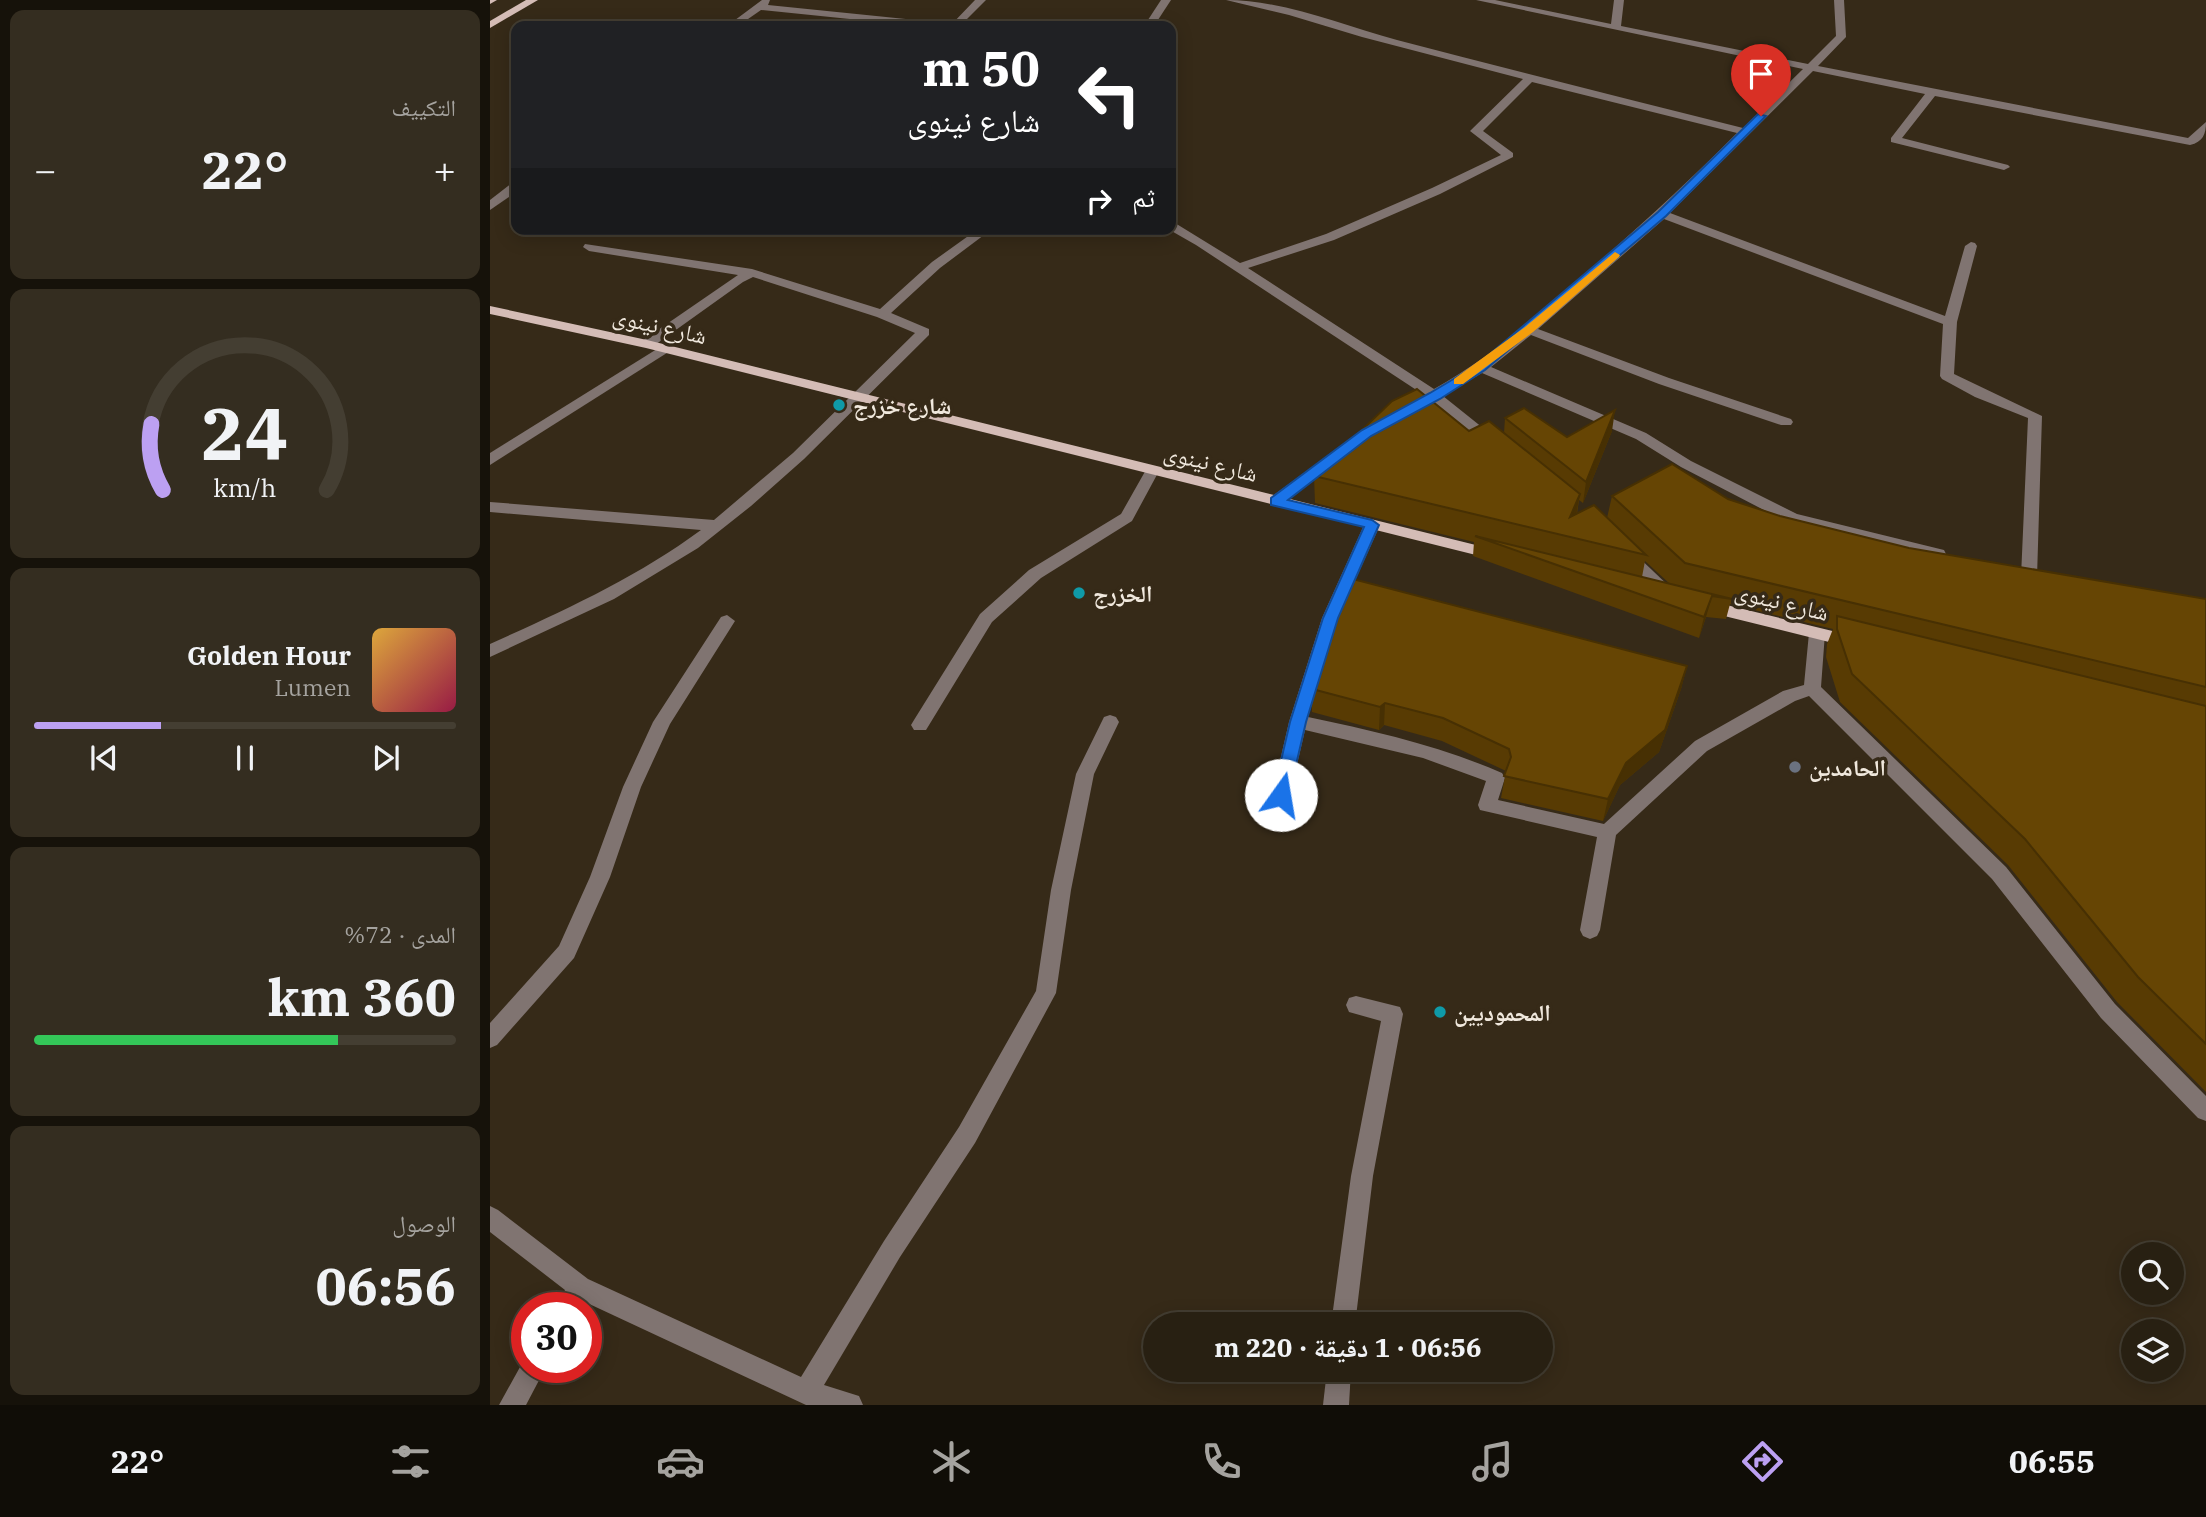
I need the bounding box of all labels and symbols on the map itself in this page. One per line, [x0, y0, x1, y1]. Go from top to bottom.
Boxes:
pin [1731, 44, 1791, 116]
street label: شارع نينوى [610, 300, 710, 351]
place label: شارع خزرج [853, 390, 951, 421]
marker: شارع خزرج [831, 397, 847, 413]
street label: شارع نينوى [1161, 436, 1261, 489]
street label: شارع نينوى [1732, 575, 1832, 628]
place label: الخزرج [1093, 578, 1152, 609]
marker: الخزرج [1071, 585, 1087, 601]
place label: الحامدين [1809, 752, 1886, 782]
position arrow [1244, 758, 1318, 832]
marker: الحامدين [1787, 759, 1803, 775]
place label: المحموديين [1454, 997, 1551, 1027]
marker: المحموديين [1432, 1004, 1448, 1020]
speed limit sign: 30 [511, 1292, 602, 1383]

